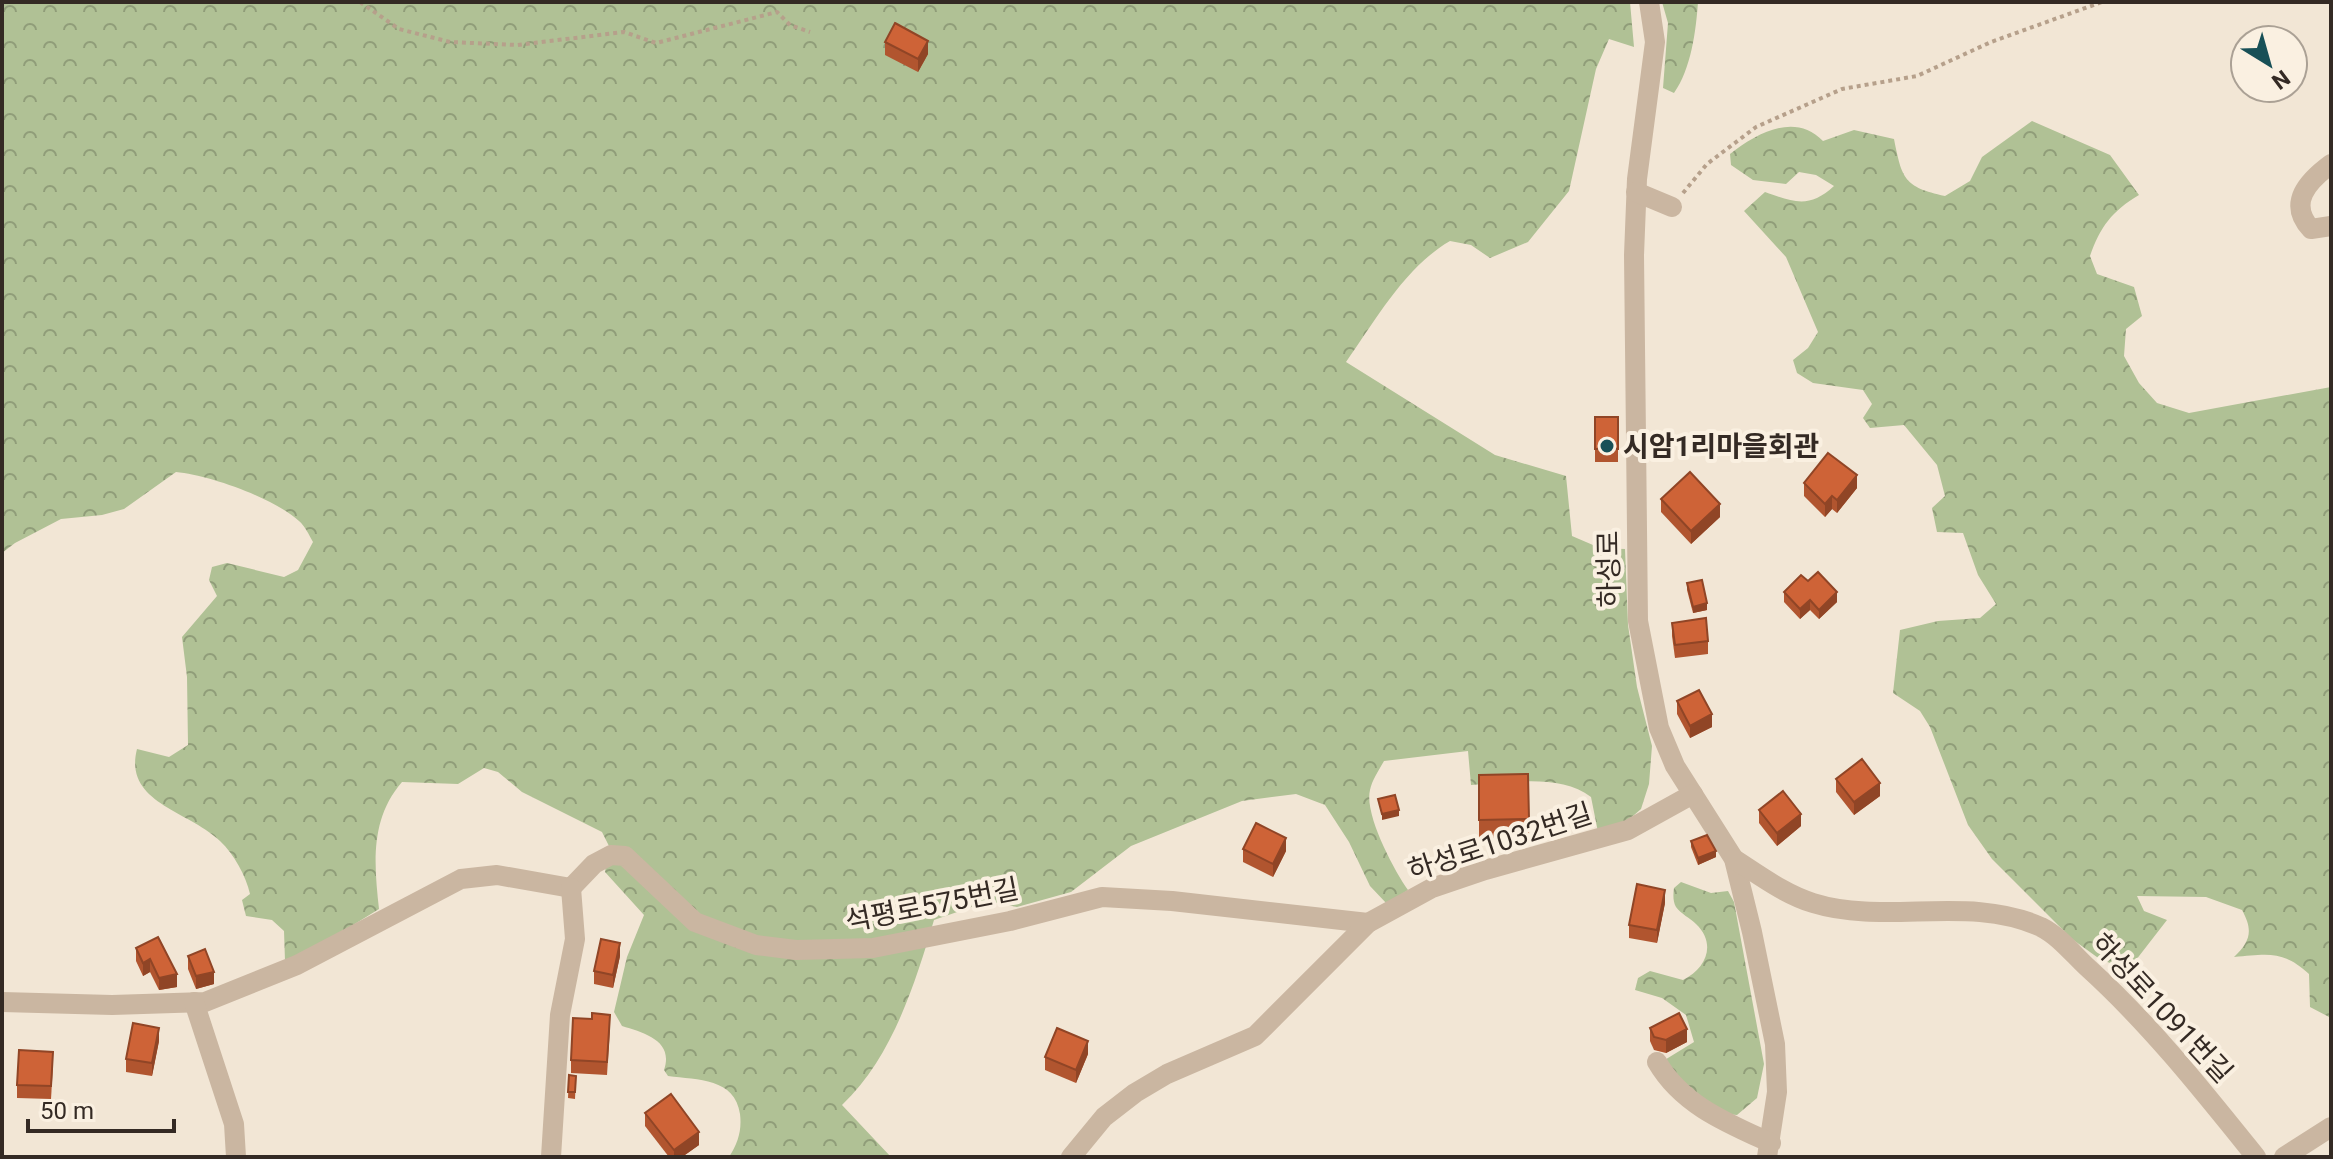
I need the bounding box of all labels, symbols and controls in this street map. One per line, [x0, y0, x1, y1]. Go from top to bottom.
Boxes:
north arrow [2229, 24, 2309, 104]
text: N [2267, 65, 2294, 94]
place label: 시암1리마을회관 [1623, 430, 1819, 463]
marker: 시암1리마을회관 [1598, 437, 1616, 455]
street label: 하성로 [1592, 530, 1626, 608]
street label: 하성로1032번길 [1404, 797, 1596, 887]
street label: 석평로575번길 [842, 872, 1022, 938]
street label: 하성로1091번길 [2085, 927, 2239, 1089]
scale bar [28, 1083, 174, 1133]
text: 50 m [40, 1097, 94, 1125]

